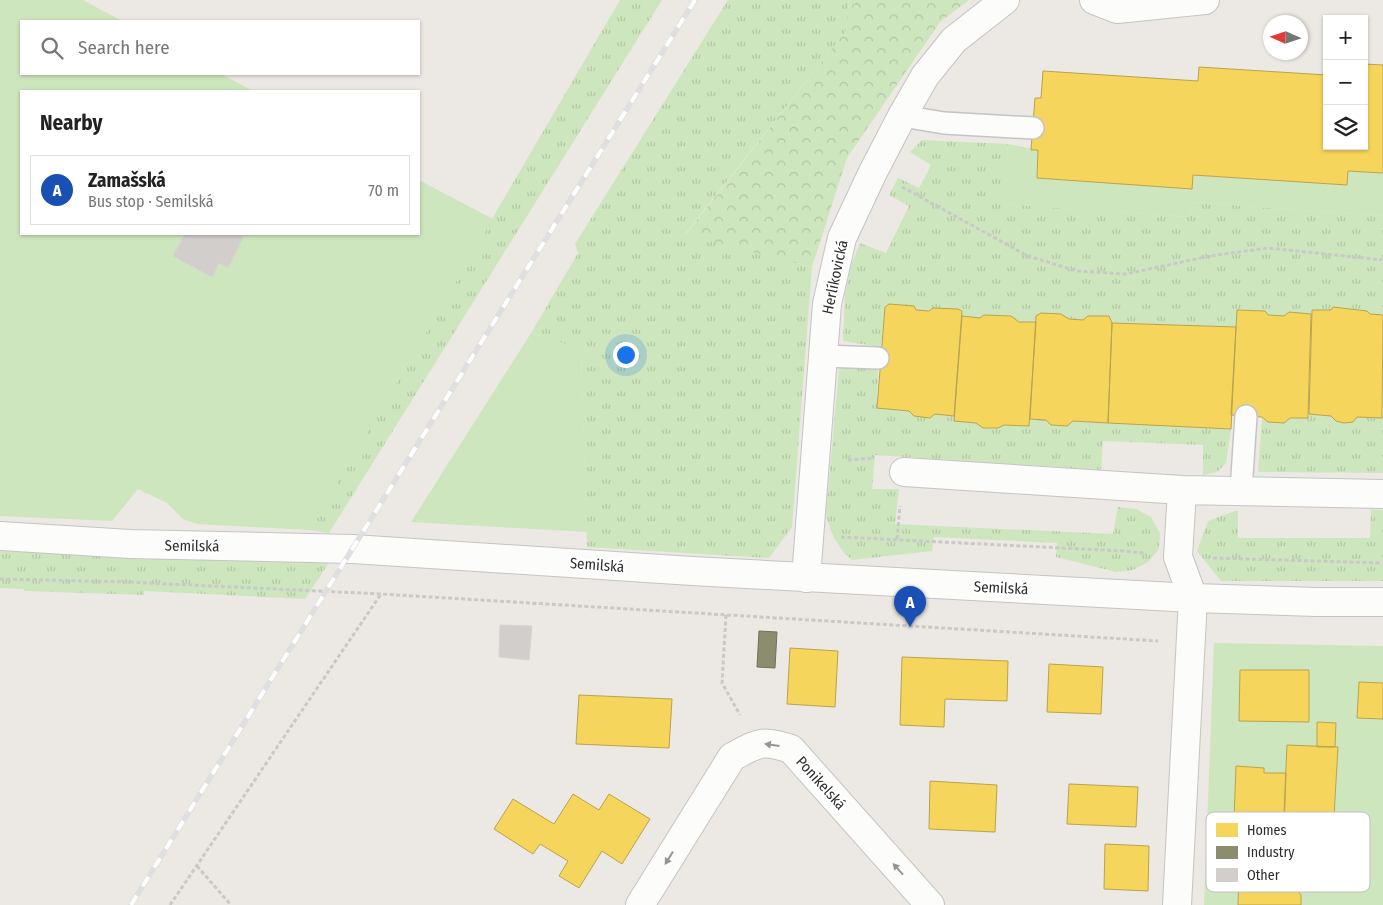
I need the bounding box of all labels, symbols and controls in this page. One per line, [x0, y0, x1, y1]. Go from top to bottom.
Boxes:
north arrow [1263, 15, 1308, 60]
map controls [1323, 15, 1368, 150]
button: + [1323, 15, 1368, 60]
search box [20, 20, 420, 75]
icon: search [38, 34, 66, 62]
text: Search here [78, 36, 170, 59]
button: − [1323, 60, 1368, 105]
button: layers [1323, 105, 1368, 150]
text: Nearby [40, 110, 102, 136]
text: Zamašská [88, 169, 166, 192]
text: A [53, 181, 61, 200]
text: 70 m [368, 181, 399, 200]
text: Bus stop · Semilská [88, 192, 214, 211]
street label: Herlíkovická [818, 238, 852, 316]
your location [613, 342, 639, 368]
street label: Semilská [165, 537, 219, 555]
street label: Semilská [569, 554, 625, 576]
street label: Semilská [973, 578, 1029, 598]
pin: A [894, 586, 926, 627]
one-way arrow [763, 741, 779, 749]
street label: Ponikelská [792, 753, 850, 813]
legend [1206, 812, 1370, 892]
text: Homes [1247, 822, 1287, 839]
text: Industry [1247, 844, 1295, 861]
one-way arrow [664, 851, 674, 865]
one-way arrow [892, 863, 904, 875]
text: Other [1247, 867, 1280, 884]

